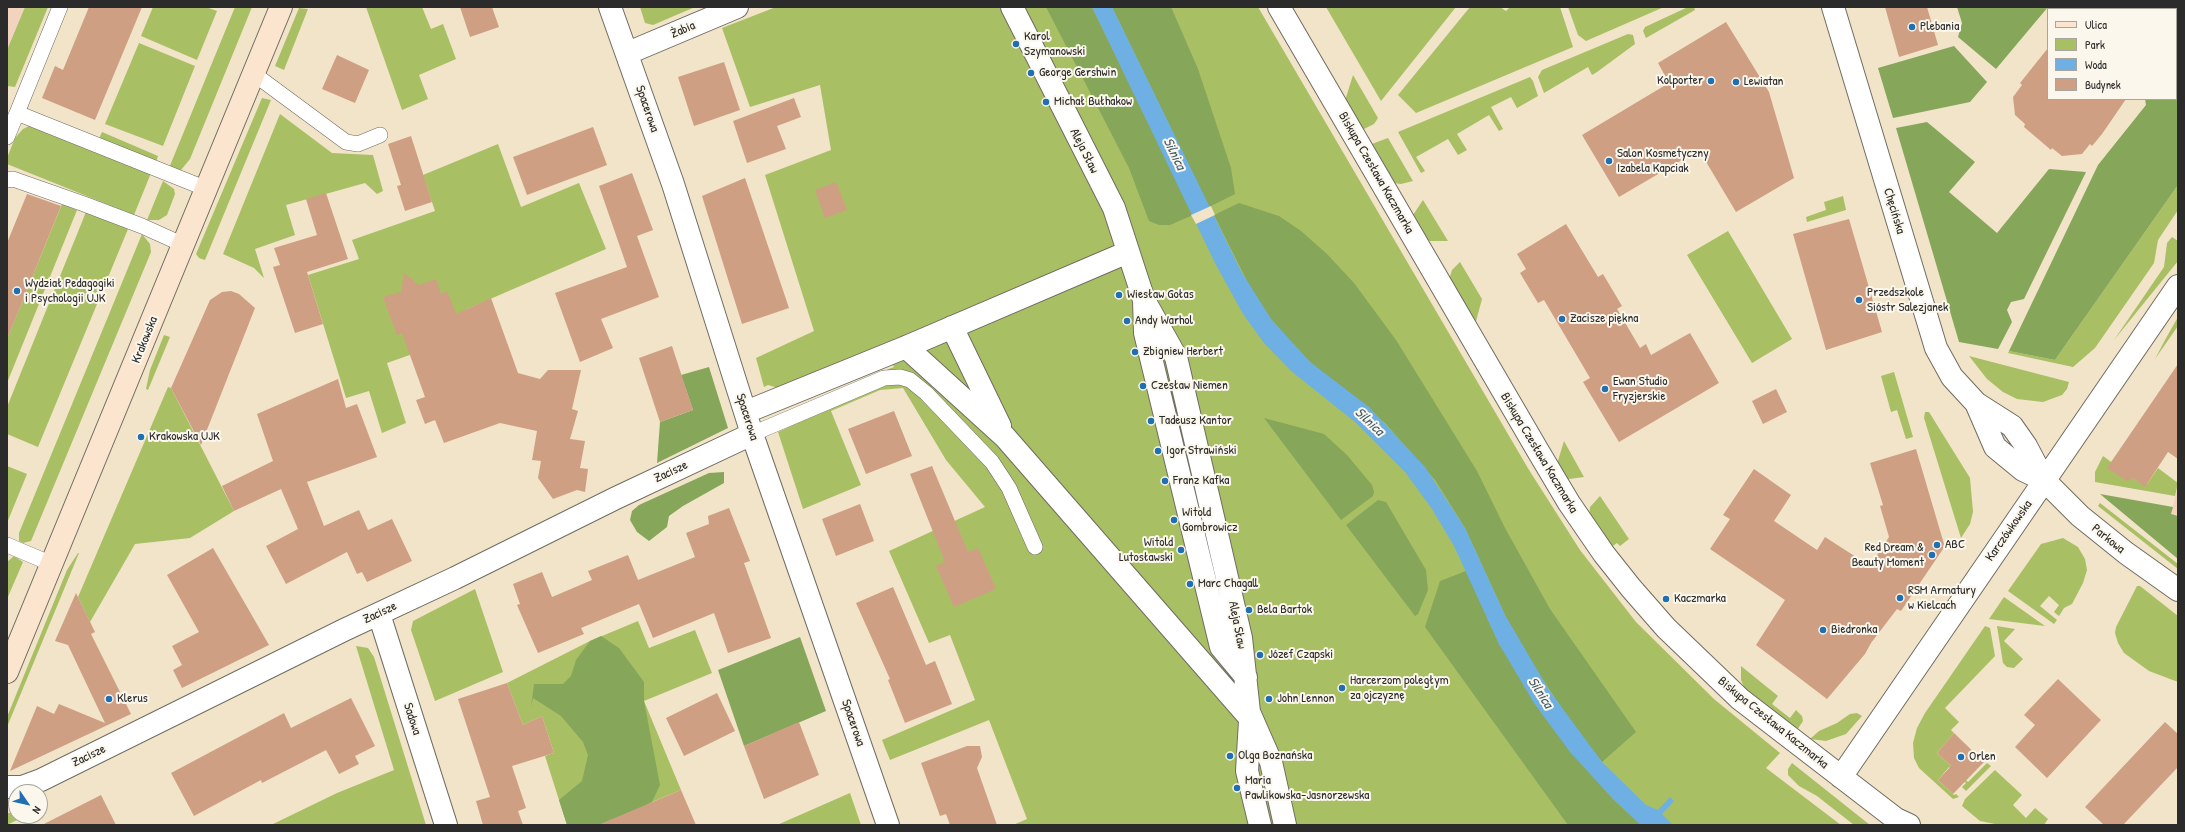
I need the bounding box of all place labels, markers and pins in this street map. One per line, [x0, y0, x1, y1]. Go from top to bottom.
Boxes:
place label: Plebania [1920, 19, 1959, 35]
marker: Plebania [1907, 22, 1917, 32]
place label: Karol Szymanowski [1024, 29, 1085, 60]
marker: Karol Szymanowski [1011, 39, 1021, 49]
place label: George Gershwin [1039, 65, 1116, 81]
marker: George Gershwin [1026, 68, 1036, 78]
place label: Kolporter [1657, 73, 1703, 89]
place label: Lewiatan [1744, 74, 1783, 90]
marker: Kolporter [1706, 76, 1716, 86]
marker: Lewiatan [1731, 77, 1741, 87]
place label: Michał Bułhakow [1054, 94, 1132, 110]
marker: Michał Bułhakow [1041, 97, 1051, 107]
place label: Salon Kosmetyczny Izabela Kapciak [1617, 146, 1709, 177]
marker: Salon Kosmetyczny Izabela Kapciak [1604, 156, 1614, 166]
place label: Wydział Pedagogiki i Psychologii UJK [25, 276, 115, 307]
place label: Przedszkole Sióstr Salezjanek [1867, 285, 1948, 316]
marker: Wydział Pedagogiki i Psychologii UJK [12, 286, 22, 296]
place label: Wiesław Gołas [1127, 287, 1194, 303]
marker: Wiesław Gołas [1114, 290, 1124, 300]
marker: Przedszkole Sióstr Salezjanek [1854, 295, 1864, 305]
place label: Zacisze piękna [1570, 311, 1638, 327]
place label: Andy Warhol [1135, 313, 1193, 329]
marker: Zacisze piękna [1557, 314, 1567, 324]
marker: Andy Warhol [1122, 316, 1132, 326]
place label: Zbigniew Herbert [1143, 344, 1223, 360]
marker: Zbigniew Herbert [1130, 347, 1140, 357]
place label: Ewan Studio Fryzjerskie [1613, 374, 1668, 405]
place label: Czesław Niemen [1151, 378, 1228, 394]
marker: Czesław Niemen [1138, 381, 1148, 391]
marker: Ewan Studio Fryzjerskie [1600, 384, 1610, 394]
place label: Tadeusz Kantor [1159, 413, 1232, 429]
marker: Tadeusz Kantor [1146, 416, 1156, 426]
place label: Krakowska UJK [149, 429, 220, 445]
marker: Krakowska UJK [136, 432, 146, 442]
place label: Igor Strawiński [1166, 443, 1237, 459]
marker: Igor Strawiński [1153, 446, 1163, 456]
place label: Franz Kafka [1173, 473, 1229, 489]
marker: Franz Kafka [1160, 476, 1170, 486]
place label: Witold Gombrowicz [1182, 505, 1237, 536]
marker: Witold Gombrowicz [1169, 515, 1179, 525]
place label: Witold Lutosławski [1119, 535, 1173, 566]
place label: ABC [1945, 537, 1965, 553]
place label: Red Dream & Beauty Moment [1852, 540, 1924, 571]
marker: ABC [1932, 540, 1942, 550]
marker: Witold Lutosławski [1176, 545, 1186, 555]
marker: Red Dream & Beauty Moment [1927, 550, 1937, 560]
place label: Marc Chagall [1198, 576, 1258, 592]
marker: Marc Chagall [1185, 579, 1195, 589]
place label: RSM Armatury w Kielcach [1908, 583, 1976, 614]
place label: Kaczmarka [1674, 591, 1726, 607]
marker: RSM Armatury w Kielcach [1895, 593, 1905, 603]
marker: Kaczmarka [1661, 594, 1671, 604]
place label: Bela Bartok [1257, 602, 1312, 618]
marker: Bela Bartok [1244, 605, 1254, 615]
place label: Biedronka [1831, 622, 1877, 638]
marker: Biedronka [1818, 625, 1828, 635]
place label: Józef Czapski [1268, 647, 1333, 663]
marker: Józef Czapski [1255, 650, 1265, 660]
place label: Harcerzom poległym za ojczyznę [1350, 673, 1449, 704]
marker: Harcerzom poległym za ojczyznę [1337, 683, 1347, 693]
place label: Klerus [117, 691, 148, 707]
place label: John Lennon [1277, 691, 1334, 707]
marker: Klerus [104, 694, 114, 704]
marker: John Lennon [1264, 694, 1274, 704]
place label: Olga Boznańska [1238, 748, 1312, 764]
place label: Orlen [1969, 749, 1996, 765]
marker: Olga Boznańska [1225, 751, 1235, 761]
marker: Orlen [1956, 752, 1966, 762]
place label: Maria Pawlikowska-Jasnorzewska [1245, 773, 1369, 804]
marker: Maria Pawlikowska-Jasnorzewska [1232, 783, 1242, 793]

